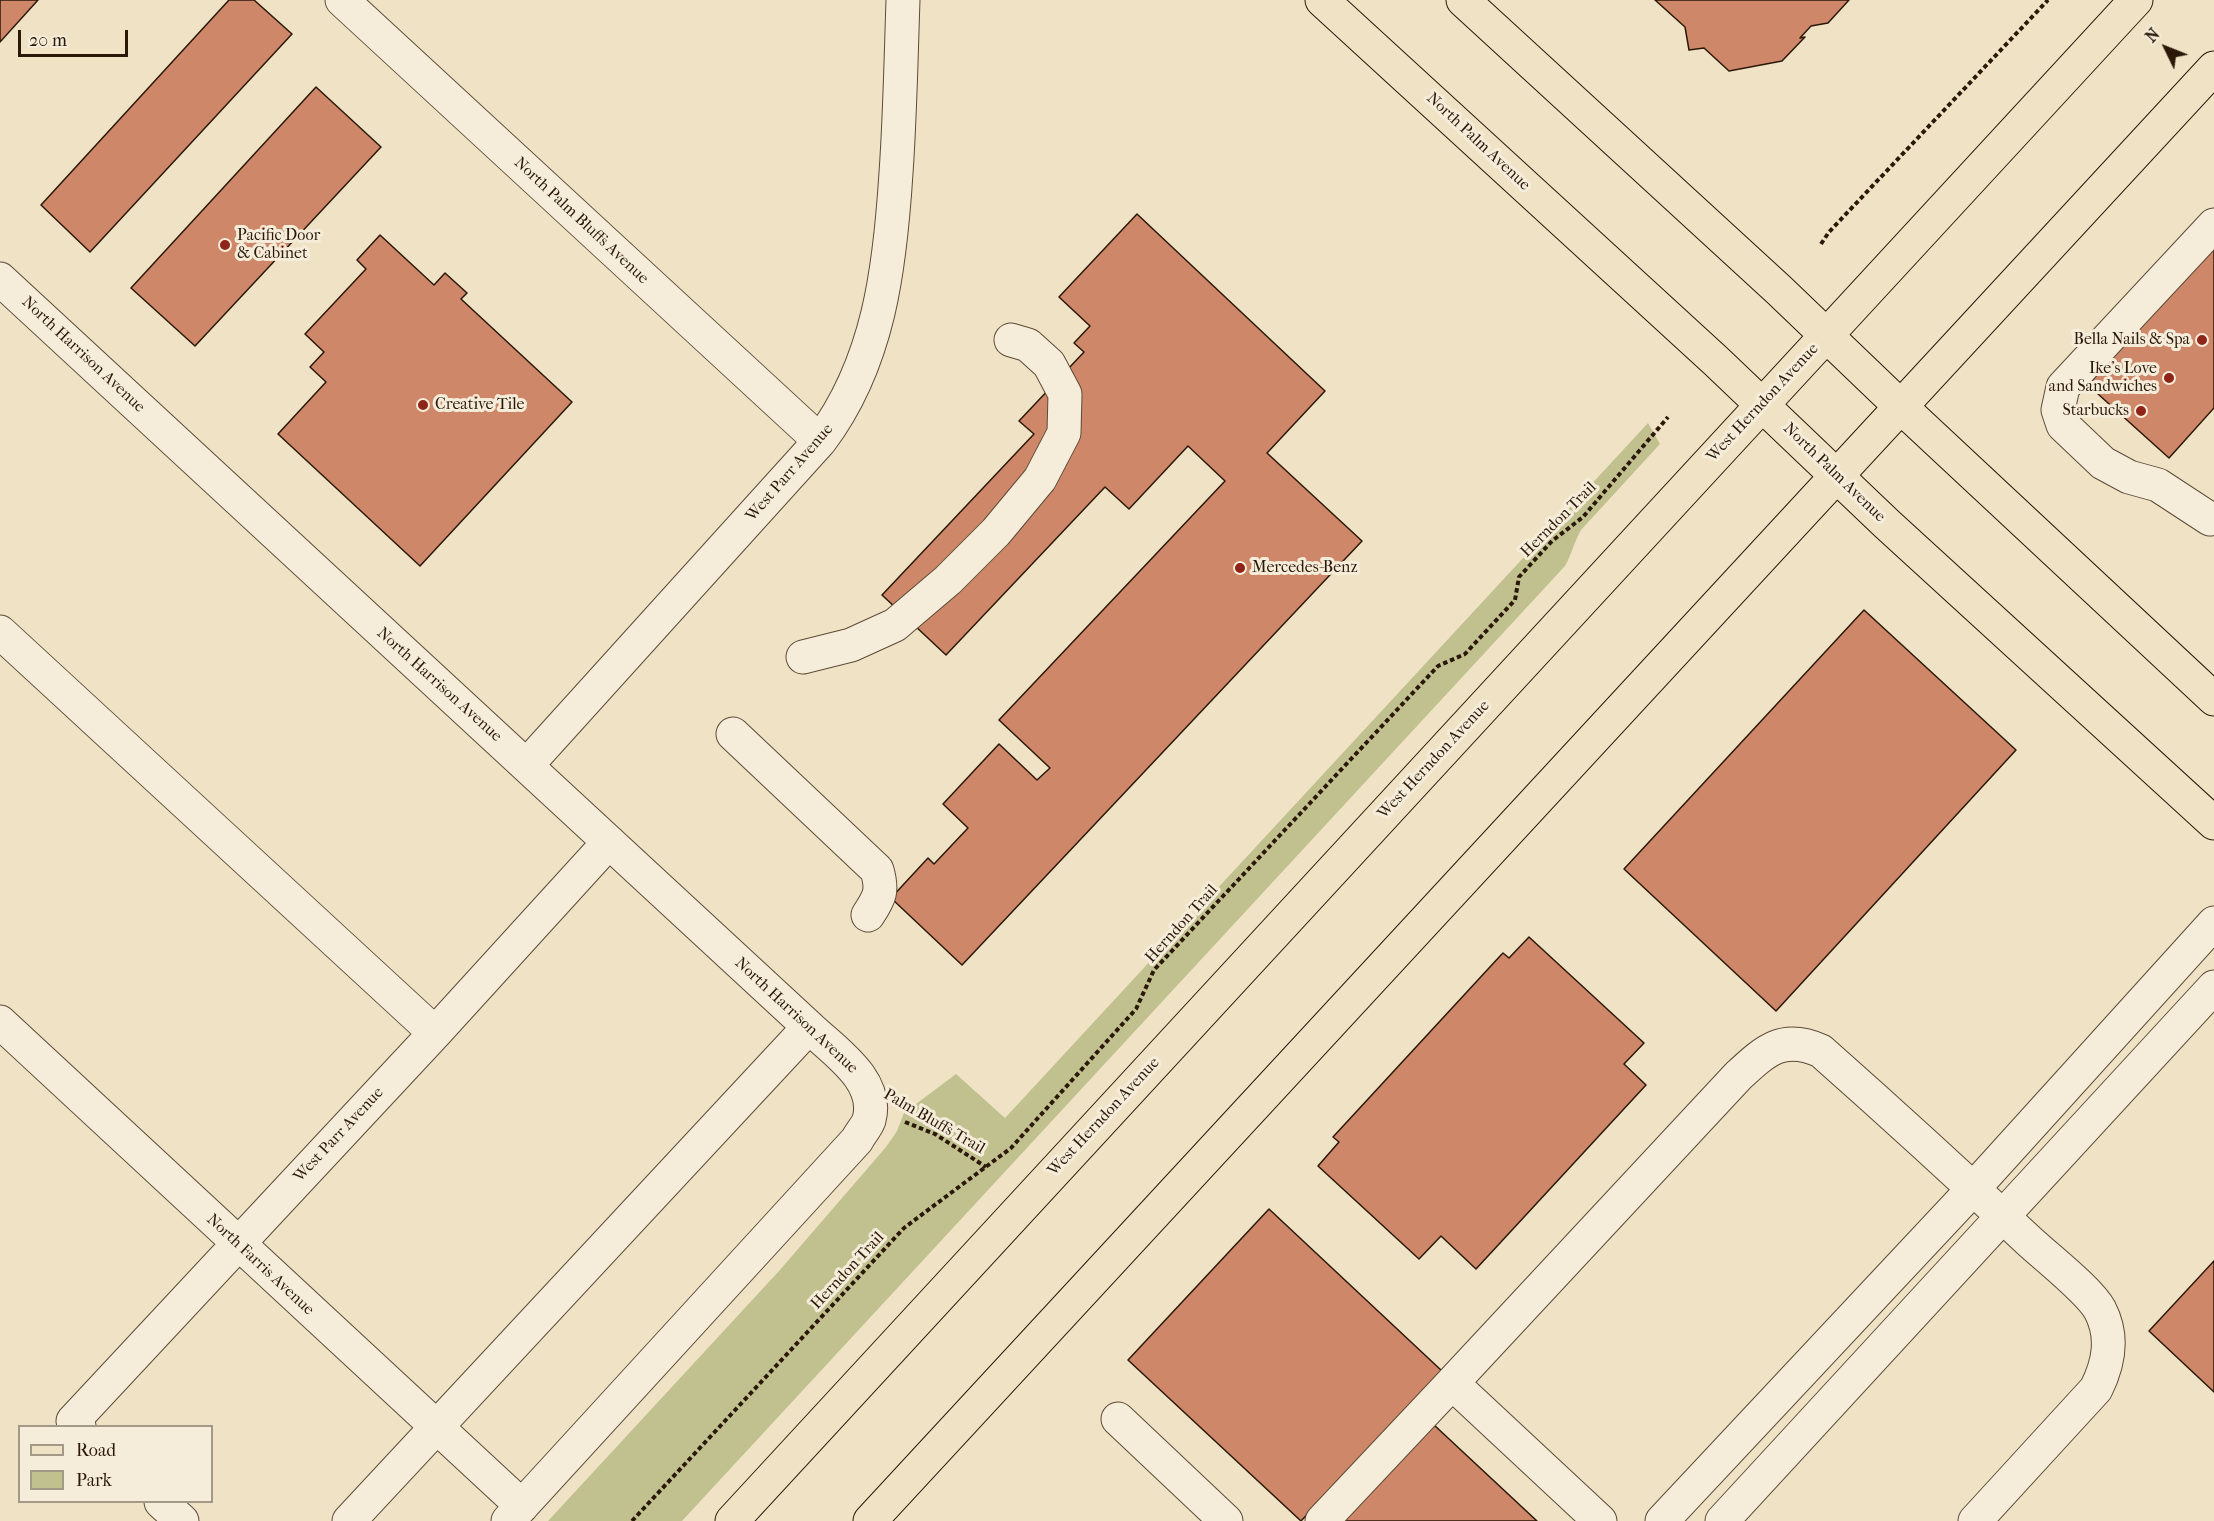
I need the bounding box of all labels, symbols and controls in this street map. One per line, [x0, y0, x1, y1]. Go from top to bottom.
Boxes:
scale bar [21, 18, 130, 56]
north arrow [2136, 18, 2196, 78]
text: N [2141, 24, 2164, 46]
text: 20 m [29, 30, 67, 51]
street label: North Palm Avenue [1422, 89, 1534, 195]
street label: North Palm Bluffs Avenue [510, 154, 652, 288]
place label: Pacific Door & Cabinet [237, 226, 320, 264]
marker: Pacific Door & Cabinet [218, 238, 232, 252]
street label: North Harrison Avenue [17, 293, 149, 417]
place label: Bella Nails & Spa [2073, 330, 2190, 350]
marker: Bella Nails & Spa [2195, 333, 2209, 347]
street label: West Herndon Avenue [1703, 340, 1823, 466]
place label: Ike's Love and Sandwiches [2048, 359, 2157, 397]
marker: Ike's Love and Sandwiches [2162, 371, 2176, 385]
place label: Creative Tile [435, 395, 524, 415]
marker: Creative Tile [416, 398, 430, 412]
place label: Starbucks [2062, 401, 2129, 421]
marker: Starbucks [2134, 404, 2148, 418]
street label: North Palm Avenue [1779, 419, 1889, 527]
street label: West Parr Avenue [742, 420, 838, 526]
street label: Herndon Trail [1517, 478, 1601, 562]
place label: Mercedes-Benz [1252, 558, 1357, 578]
marker: Mercedes-Benz [1233, 561, 1247, 575]
street label: North Harrison Avenue [373, 624, 505, 746]
street label: West Herndon Avenue [1374, 697, 1494, 823]
street label: Herndon Trail [1142, 881, 1222, 967]
street label: North Harrison Avenue [730, 954, 862, 1078]
street label: West Herndon Avenue [1044, 1054, 1164, 1180]
street label: West Parr Avenue [290, 1083, 388, 1187]
street label: Palm Bluffs Trail [880, 1085, 988, 1159]
street label: North Farris Avenue [202, 1210, 318, 1320]
street label: Herndon Trail [807, 1228, 889, 1314]
legend [18, 1425, 213, 1503]
text: Road [76, 1440, 116, 1461]
text: Park [76, 1470, 112, 1491]

